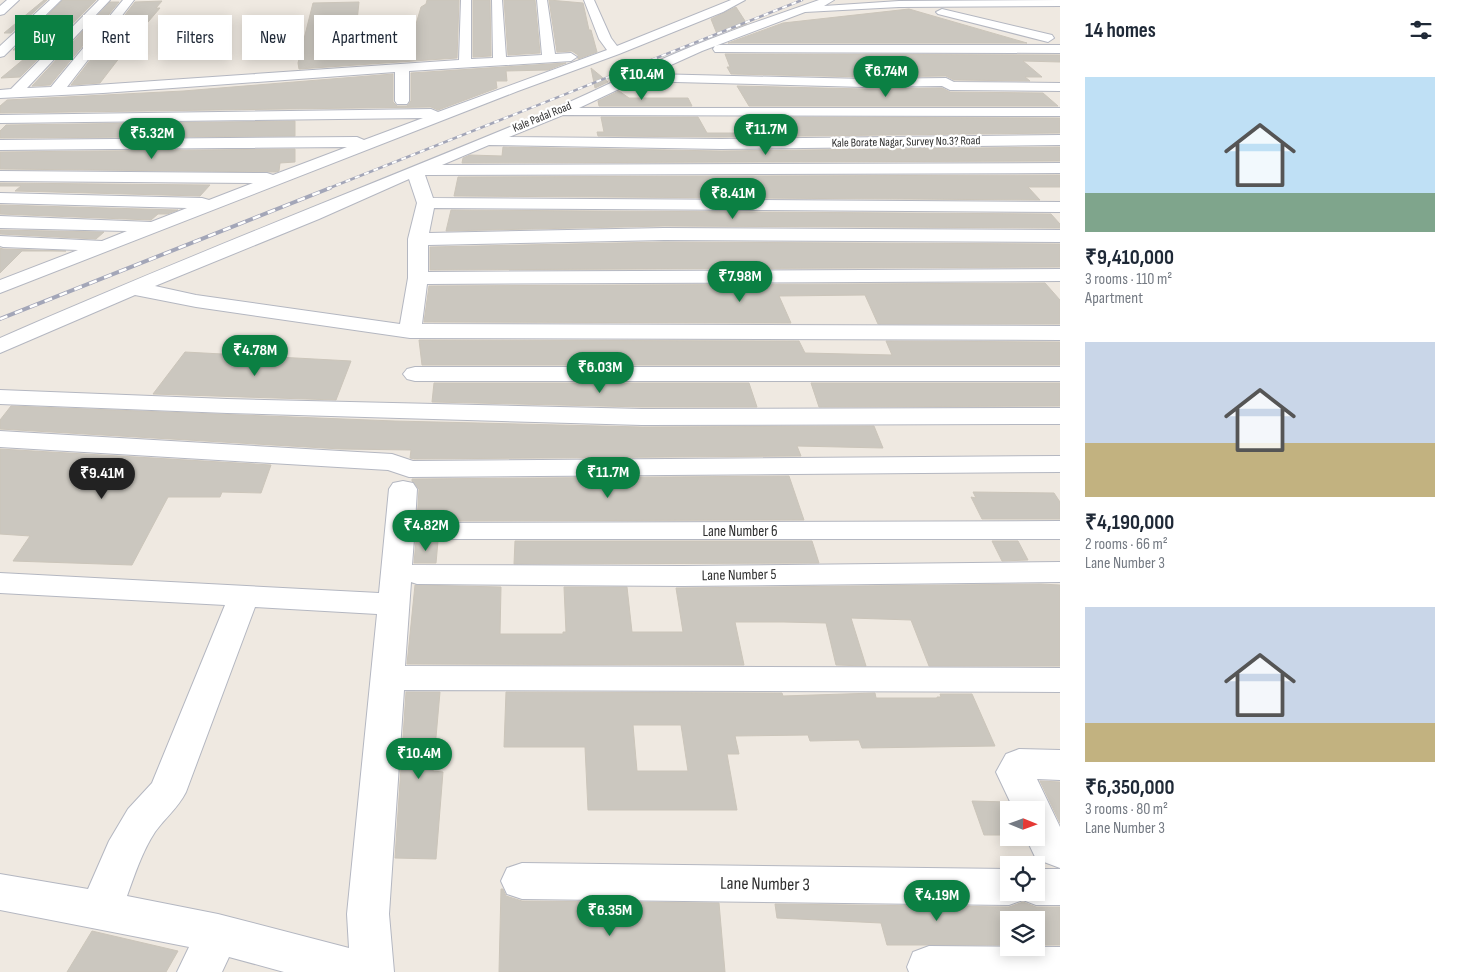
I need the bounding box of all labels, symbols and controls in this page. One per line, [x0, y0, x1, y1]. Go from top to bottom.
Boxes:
chip: Buy [15, 15, 73, 60]
chip: Rent [83, 15, 148, 60]
chip: Filters [158, 15, 232, 60]
chip: New [242, 15, 304, 60]
chip: Apartment [314, 15, 416, 60]
icon: filters [1407, 16, 1435, 44]
text: 14 homes [1085, 18, 1156, 43]
pin: ₹6.74M [845, 56, 927, 98]
pin: ₹10.4M [601, 58, 683, 101]
text: ₹6.74M [864, 62, 908, 81]
text: ₹10.4M [620, 65, 664, 84]
street label: Kale Padal Road [510, 98, 574, 136]
icon: home [1215, 110, 1305, 200]
pin: ₹11.7M [725, 114, 807, 156]
pin: ₹5.32M [111, 118, 193, 160]
text: ₹11.7M [745, 120, 787, 139]
text: ₹5.32M [130, 124, 174, 143]
street label: Kale Borate Nagar, Survey No.3? Road [832, 133, 980, 151]
pin: ₹8.41M [692, 178, 774, 220]
text: ₹8.41M [711, 184, 755, 203]
text: ₹9,410,000 [1085, 245, 1174, 270]
pin: ₹7.98M [699, 260, 781, 303]
text: ₹7.98M [718, 267, 762, 286]
text: 3 rooms · 110 m² [1085, 270, 1172, 289]
text: Apartment [1085, 289, 1143, 308]
pin: ₹4.78M [214, 334, 296, 377]
text: ₹4.78M [233, 341, 277, 360]
pin: ₹6.03M [559, 352, 641, 394]
text: ₹6.03M [578, 358, 622, 377]
icon: home [1215, 375, 1305, 465]
pin: ₹11.7M [567, 456, 649, 499]
pin: ₹9.41M [61, 458, 143, 500]
text: ₹11.7M [587, 463, 629, 482]
text: ₹9.41M [80, 464, 124, 483]
pin: ₹4.82M [385, 510, 467, 552]
text: ₹4,190,000 [1085, 510, 1174, 535]
text: ₹4.82M [403, 516, 449, 535]
street label: Lane Number 6 [702, 522, 778, 541]
text: 2 rooms · 66 m² [1085, 535, 1168, 554]
text: Lane Number 3 [1085, 554, 1165, 573]
street label: Lane Number 5 [702, 565, 776, 585]
icon: home [1215, 640, 1305, 730]
pin: ₹10.4M [378, 738, 460, 780]
text: ₹10.4M [397, 744, 441, 763]
text: ₹6,350,000 [1085, 775, 1174, 800]
text: 3 rooms · 80 m² [1085, 800, 1168, 819]
north arrow [1000, 801, 1045, 846]
map controls [1000, 801, 1045, 956]
text: Lane Number 3 [1085, 819, 1165, 838]
button: locate [1000, 856, 1045, 901]
street label: Lane Number 3 [720, 873, 810, 895]
pin: ₹4.19M [896, 880, 978, 922]
text: ₹4.19M [915, 886, 959, 905]
pin: ₹6.35M [569, 894, 651, 937]
text: ₹6.35M [588, 901, 632, 920]
button: layers [1000, 911, 1045, 956]

